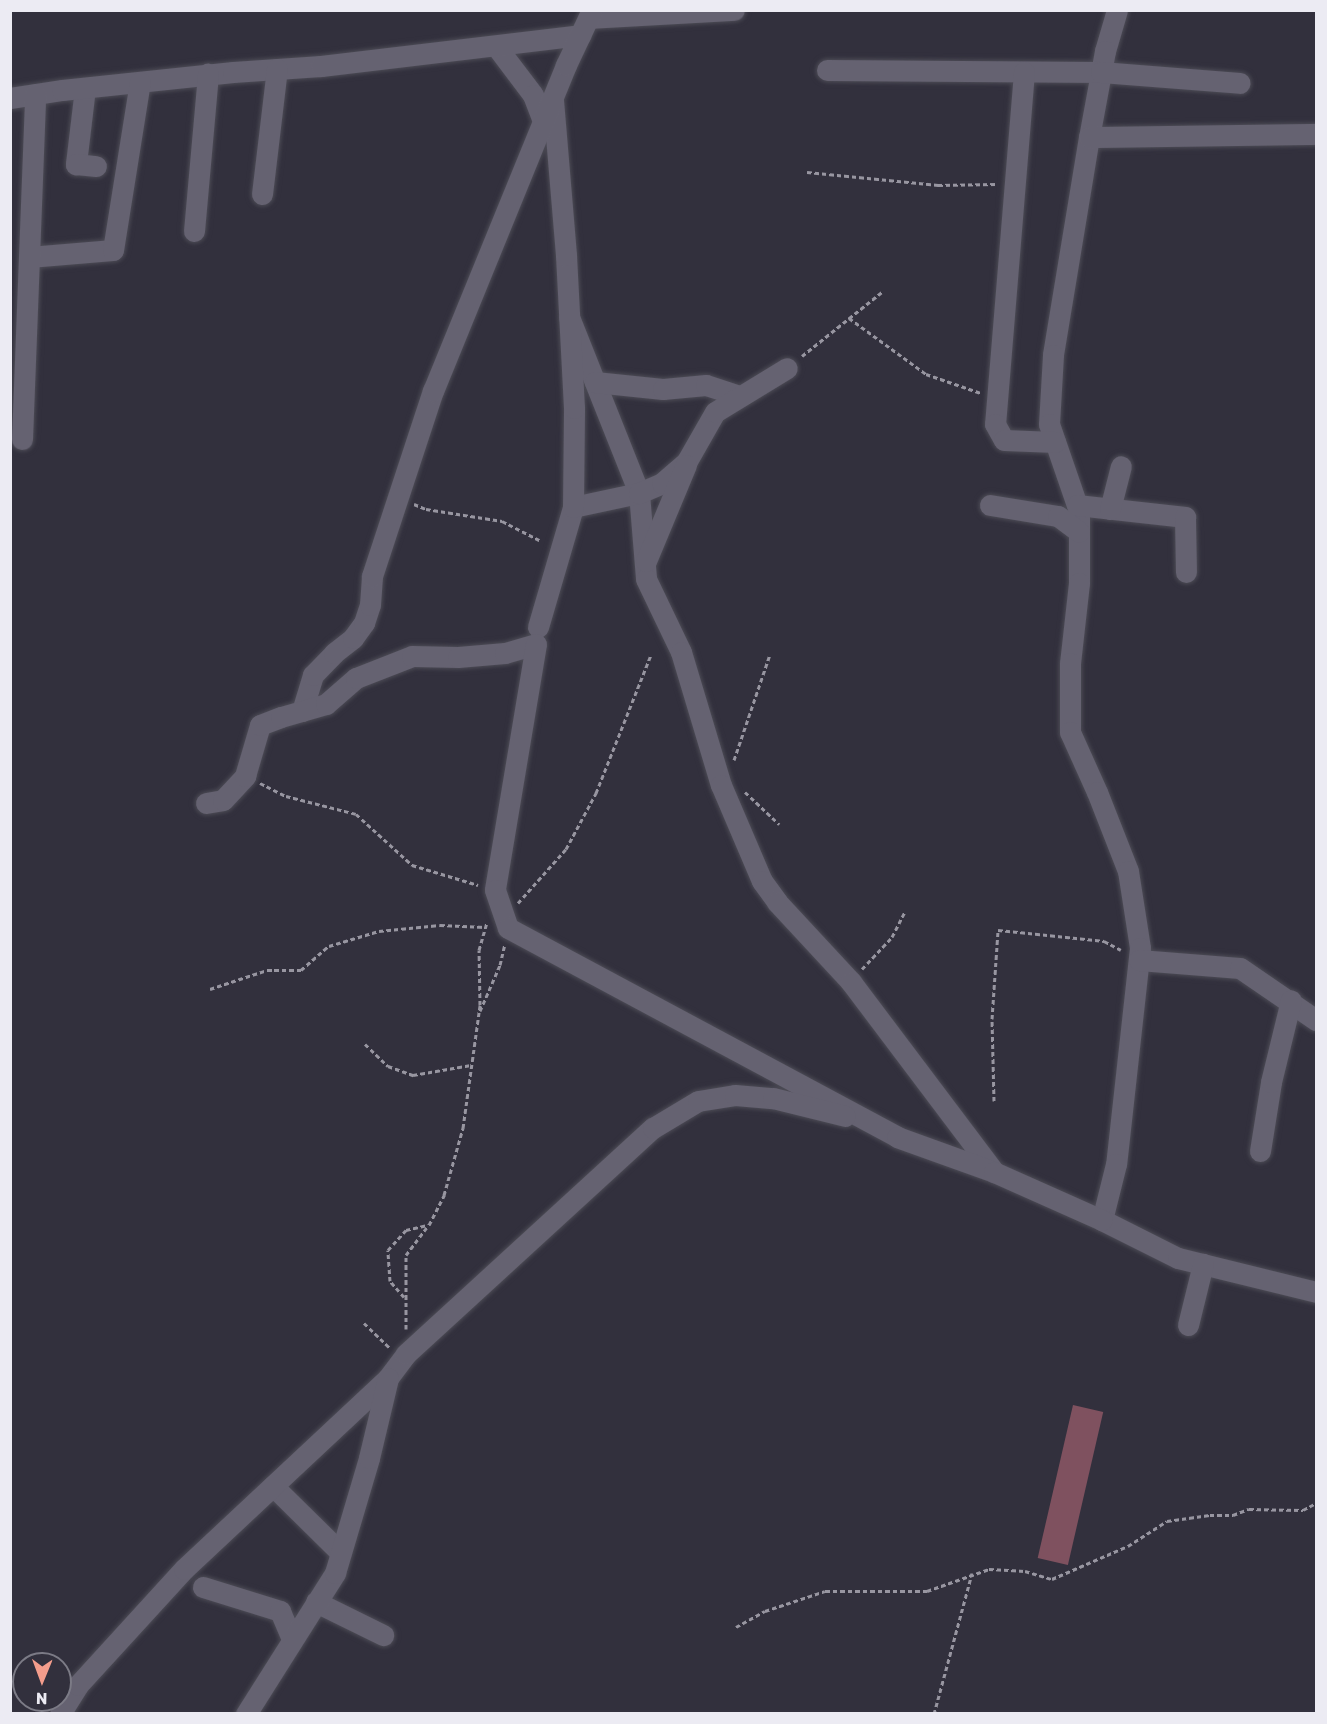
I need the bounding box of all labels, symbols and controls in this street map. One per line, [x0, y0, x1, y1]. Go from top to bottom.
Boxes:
north arrow [12, 1652, 72, 1712]
text: N [36, 1689, 48, 1708]

